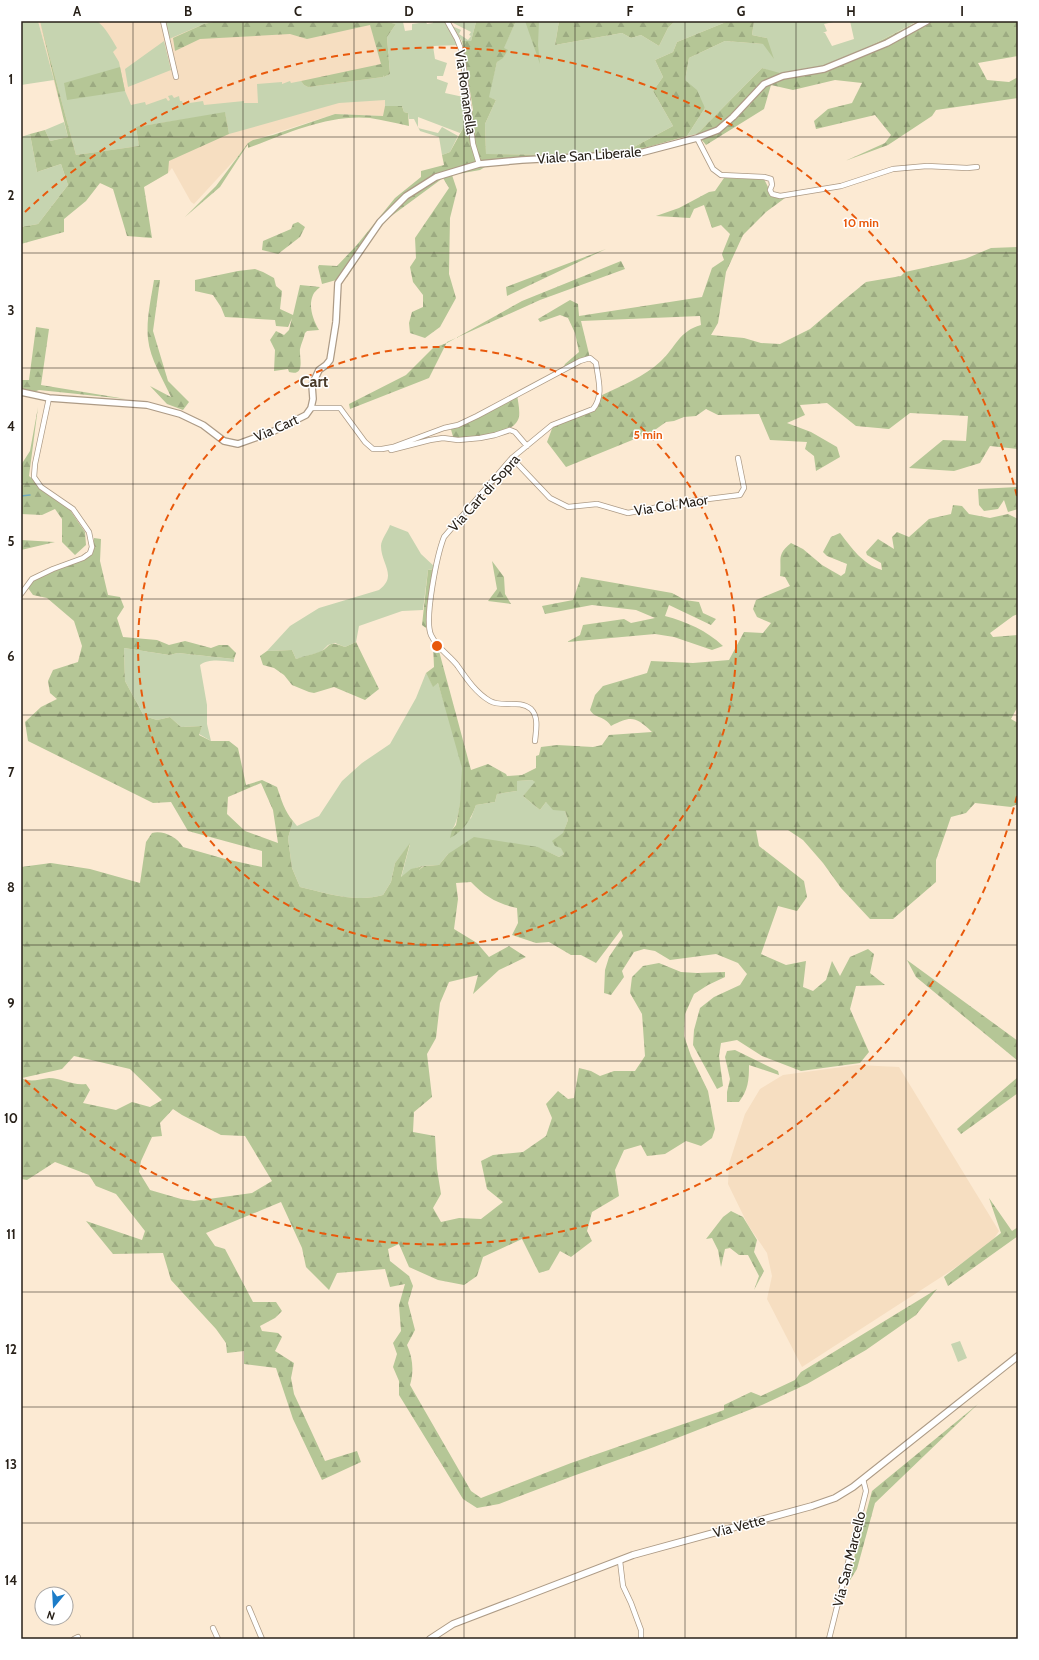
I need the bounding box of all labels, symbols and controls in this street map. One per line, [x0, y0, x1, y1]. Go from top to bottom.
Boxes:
text: A [73, 3, 82, 19]
text: B [184, 3, 192, 19]
text: C [294, 3, 302, 19]
text: D [404, 3, 414, 19]
text: E [516, 3, 524, 19]
text: F [627, 3, 634, 19]
text: G [737, 3, 746, 19]
text: H [846, 3, 856, 19]
text: I [960, 3, 964, 19]
street label: Via Romanella [451, 49, 481, 136]
text: 1 [9, 71, 13, 87]
street label: Viale San Liberale [536, 142, 642, 168]
text: 2 [8, 187, 15, 203]
text: 10 min [843, 215, 879, 230]
text: 3 [7, 302, 15, 318]
district label: Cart [300, 372, 329, 391]
street label: Via Cart [251, 410, 301, 446]
text: 4 [7, 418, 15, 434]
text: 5 min [633, 427, 663, 442]
street label: Via Cart di Sopra [444, 450, 524, 536]
street label: Via Col Maor [633, 490, 710, 520]
text: 5 [8, 533, 15, 549]
centre of rings [430, 639, 444, 653]
text: 6 [7, 648, 15, 664]
text: 7 [8, 764, 15, 780]
text: 8 [7, 879, 15, 895]
text: 9 [7, 995, 15, 1011]
text: 10 [4, 1110, 18, 1126]
text: 11 [6, 1226, 16, 1242]
text: 12 [5, 1341, 17, 1357]
text: 13 [5, 1456, 17, 1472]
street label: Via San Marcello [828, 1509, 870, 1609]
street label: Via Vette [711, 1510, 767, 1542]
text: 14 [5, 1572, 17, 1588]
north arrow [34, 1586, 74, 1626]
text: N [45, 1608, 57, 1623]

